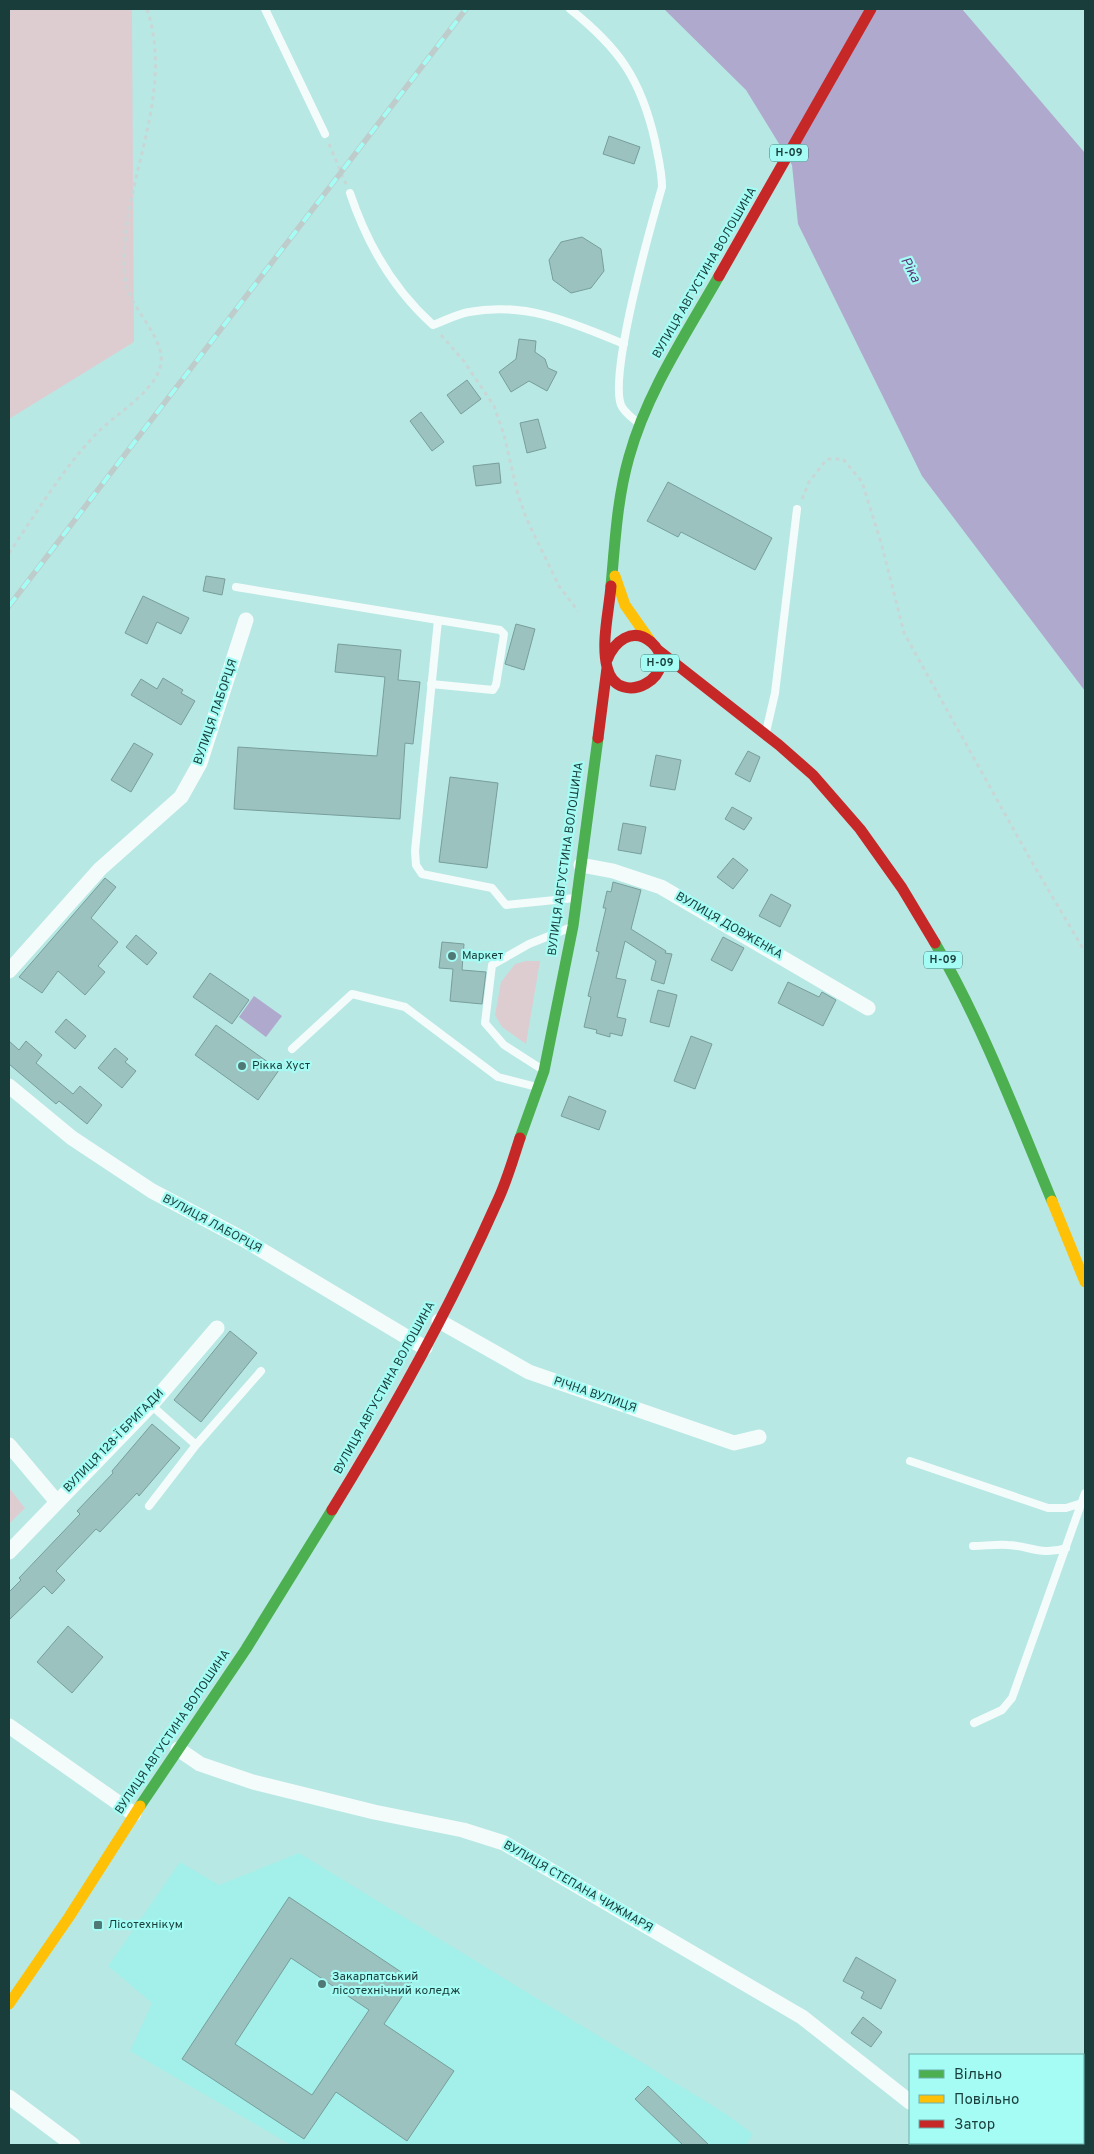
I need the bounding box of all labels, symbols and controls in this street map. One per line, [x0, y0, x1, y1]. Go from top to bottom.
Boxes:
road number: Н-09 [770, 144, 808, 162]
street label: ВУЛИЦЯ АВГУСТИНА ВОЛОШИНА [649, 184, 761, 362]
water label: Ріка [896, 254, 924, 286]
road number: Н-09 [641, 654, 679, 671]
street label: ВУЛИЦЯ ЛАБОРЦЯ [190, 657, 242, 767]
street label: ВУЛИЦЯ АВГУСТИНА ВОЛОШИНА [544, 761, 588, 957]
street label: ВУЛИЦЯ ДОВЖЕНКА [672, 889, 786, 963]
place label: Маркет [462, 948, 504, 964]
marker: Маркет [446, 950, 458, 962]
road number: Н-09 [924, 952, 962, 968]
place label: Рікка Хуст [252, 1058, 311, 1074]
marker: Рікка Хуст [236, 1060, 248, 1072]
street label: ВУЛИЦЯ ЛАБОРЦЯ [159, 1191, 265, 1257]
street label: ВУЛИЦЯ АВГУСТИНА ВОЛОШИНА [331, 1299, 439, 1477]
street label: РІЧНА ВУЛИЦЯ [551, 1373, 639, 1417]
street label: ВУЛИЦЯ 128-Ї БРИГАДИ [60, 1386, 168, 1496]
street label: ВУЛИЦЯ АВГУСТИНА ВОЛОШИНА [112, 1647, 234, 1817]
street label: ВУЛИЦЯ СТЕПАНА ЧИЖМАРЯ [500, 1838, 656, 1936]
place label: Лісотехнікум [108, 1917, 183, 1933]
marker: Лісотехнікум [92, 1919, 104, 1931]
place label: Закарпатський лісотехнічний коледж [332, 1969, 460, 1999]
marker: Закарпатський лісотехнічний коледж [316, 1978, 328, 1990]
legend [909, 2054, 1084, 2144]
text: Вільно [954, 2066, 1002, 2085]
text: Повільно [954, 2091, 1019, 2110]
text: Затор [954, 2116, 995, 2135]

